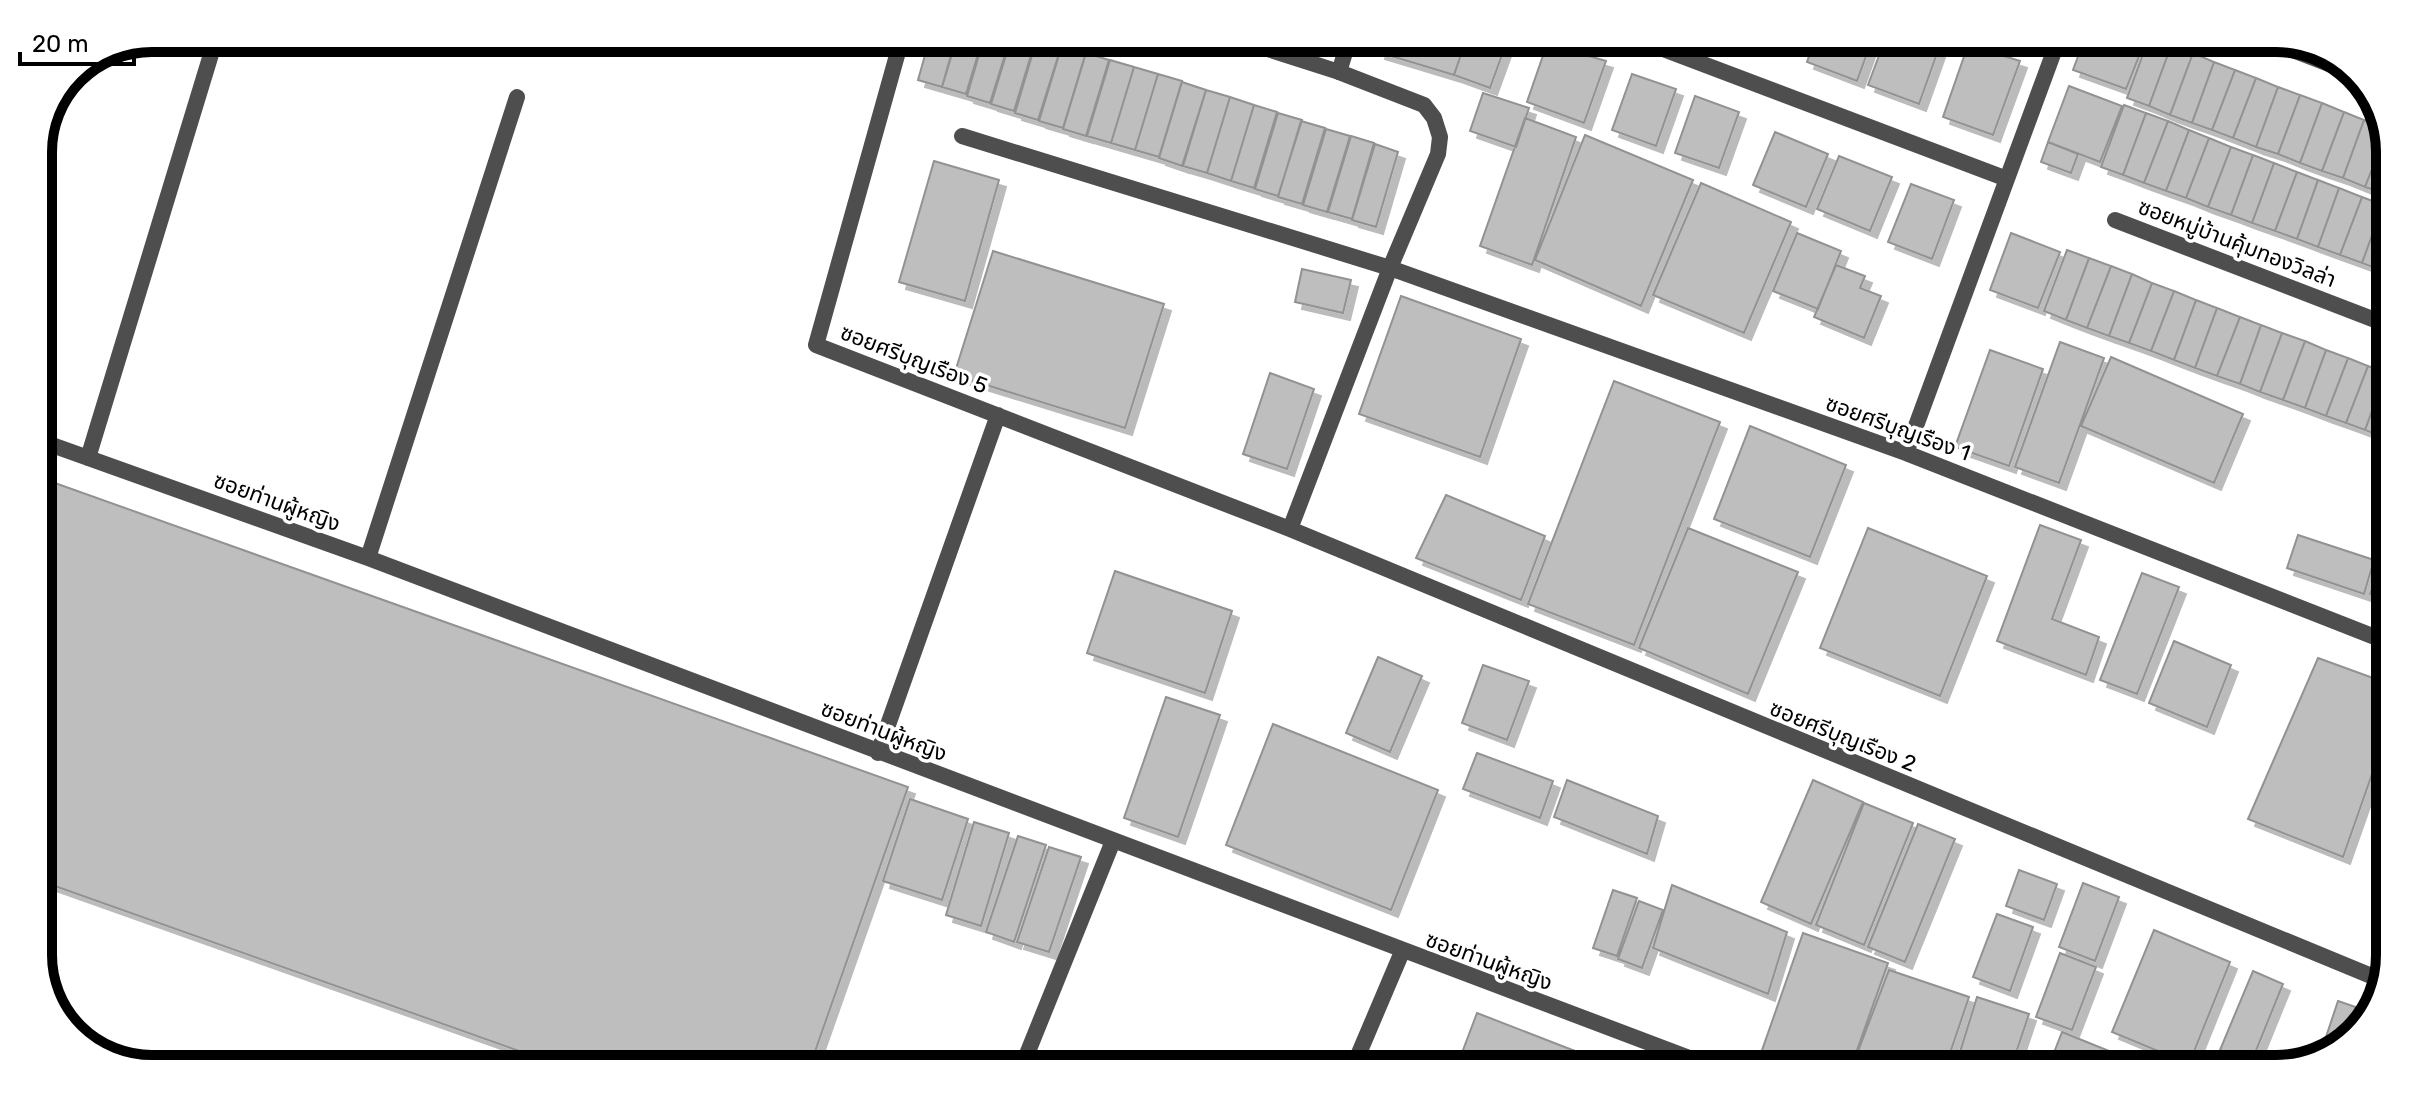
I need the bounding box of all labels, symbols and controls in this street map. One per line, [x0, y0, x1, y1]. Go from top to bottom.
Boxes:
scale bar [20, 16, 134, 66]
text: 20 m [32, 30, 89, 58]
street label: ซอยหมู่บ้านคุ้มทองวิลล่า [2134, 193, 2340, 293]
street label: ซอยศรีบุญเรือง 5 [836, 318, 992, 400]
street label: ซอยศรีบุญเรือง 1 [1822, 389, 1974, 467]
street label: ซอยท่านผู้หญิง [210, 467, 344, 537]
street label: ซอยศรีบุญเรือง 2 [1766, 694, 1920, 778]
street label: ซอยท่านผู้หญิง [817, 695, 951, 767]
street label: ซอยท่านผู้หญิง [1422, 926, 1556, 996]

